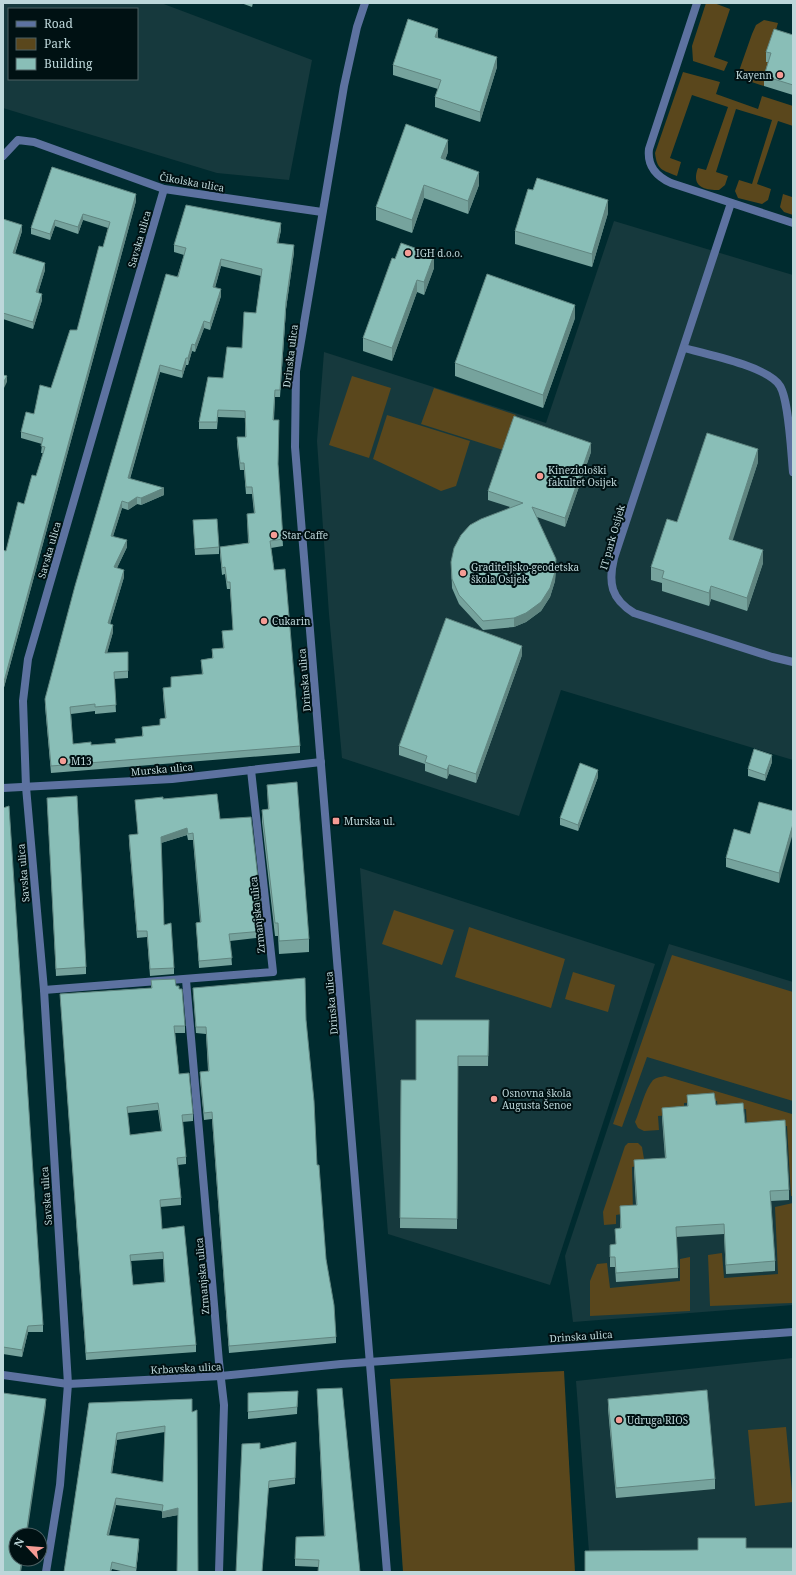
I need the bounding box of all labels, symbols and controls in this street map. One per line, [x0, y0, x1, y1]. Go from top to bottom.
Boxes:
legend [8, 8, 138, 80]
text: Road [44, 15, 74, 32]
text: Park [44, 35, 72, 52]
text: Building [44, 55, 93, 72]
place label: Kayenn [736, 68, 773, 82]
marker: Kayenn [775, 70, 785, 80]
street label: Čikolska ulica [158, 169, 226, 195]
street label: Savska ulica [124, 209, 154, 269]
place label: IGH d.o.o. [416, 246, 463, 260]
marker: IGH d.o.o. [403, 248, 413, 258]
street label: Drinska ulica [279, 323, 301, 388]
place label: Kineziološki fakultet Osijek [548, 463, 617, 489]
marker: Kineziološki fakultet Osijek [535, 471, 545, 481]
street label: IT park Osijek [596, 503, 628, 571]
street label: Savska ulica [34, 520, 64, 580]
place label: Star Caffe [282, 528, 328, 542]
marker: Star Caffe [269, 530, 279, 540]
place label: Graditeljsko-geodetska škola Osijek [471, 560, 579, 586]
marker: Graditeljsko-geodetska škola Osijek [458, 568, 468, 578]
place label: Cukarin [272, 614, 311, 628]
marker: Cukarin [259, 616, 269, 626]
street label: Drinska ulica [294, 647, 314, 712]
place label: M13 [71, 754, 92, 768]
marker: M13 [58, 756, 68, 766]
street label: Murska ulica [130, 759, 194, 779]
place label: Murska ul. [344, 814, 395, 828]
marker: Murska ul. [331, 816, 341, 826]
street label: Savska ulica [13, 843, 33, 903]
street label: Zrmanjska ulica [246, 876, 268, 954]
street label: Drinska ulica [321, 970, 341, 1035]
place label: Osnovna škola Augusta Šenoe [502, 1086, 572, 1112]
marker: Osnovna škola Augusta Šenoe [489, 1094, 499, 1104]
street label: Savska ulica [37, 1166, 55, 1226]
street label: Zrmanjska ulica [192, 1237, 212, 1315]
street label: Drinska ulica [549, 1327, 613, 1345]
street label: Krbavska ulica [150, 1359, 222, 1377]
place label: Udruga RIOS [627, 1413, 688, 1427]
marker: Udruga RIOS [614, 1415, 624, 1425]
north arrow [8, 1527, 48, 1567]
text: N [10, 1535, 27, 1550]

